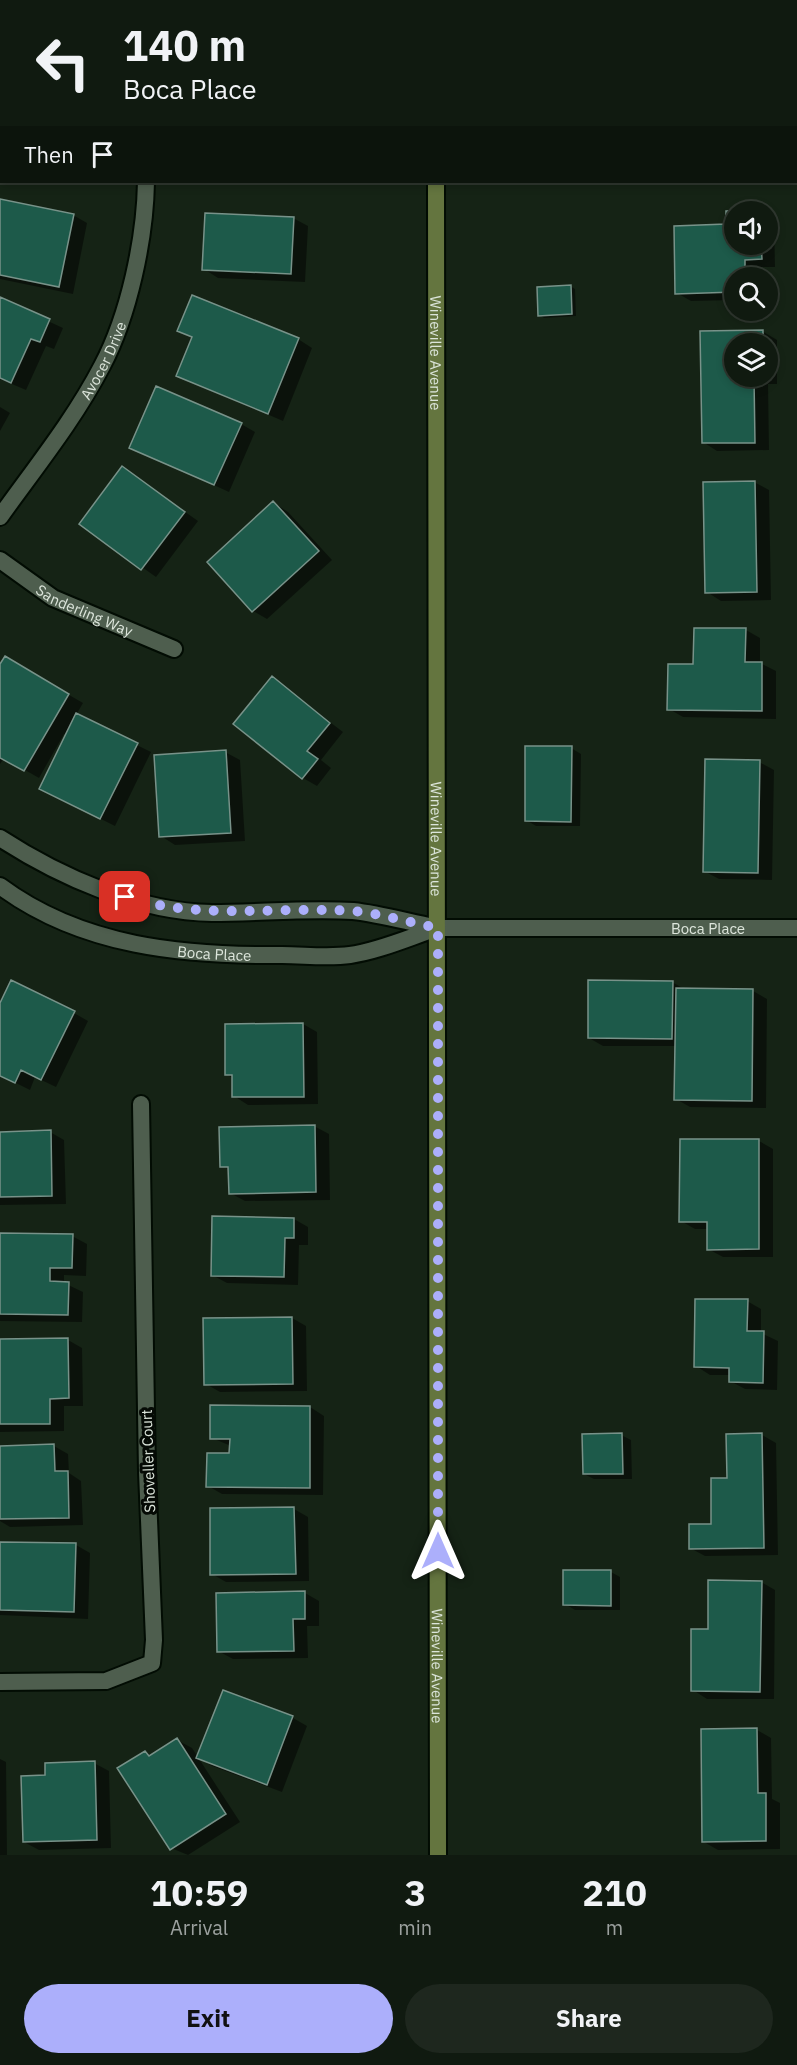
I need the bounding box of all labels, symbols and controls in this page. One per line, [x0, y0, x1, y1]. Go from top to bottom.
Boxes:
text: 140 m [123, 18, 246, 73]
icon: left [24, 24, 102, 102]
text: Boca Place [123, 71, 257, 106]
icon: arrive [86, 138, 119, 171]
text: Then [24, 140, 74, 169]
map controls [724, 201, 778, 387]
button: sound [724, 201, 778, 255]
button: search [724, 267, 778, 321]
street label: Wineville Avenue [427, 295, 446, 411]
street label: Avocer Drive [76, 319, 130, 403]
button: layers [724, 333, 778, 387]
street label: Sanderling Way [33, 580, 136, 640]
street label: Wineville Avenue [427, 781, 446, 897]
pin [99, 871, 150, 922]
icon: arrive [108, 880, 141, 913]
street label: Boca Place [671, 919, 745, 938]
street label: Boca Place [176, 941, 252, 964]
street label: Shoveller Court [137, 1409, 159, 1513]
position arrow [406, 1519, 470, 1583]
street label: Wineville Avenue [428, 1608, 447, 1724]
text: 10:59 [150, 1869, 248, 1916]
text: 3 [404, 1869, 426, 1916]
text: 210 [582, 1869, 647, 1916]
text: Arrival [170, 1914, 228, 1941]
text: min [398, 1914, 432, 1941]
text: m [606, 1914, 623, 1941]
button: Exit [24, 1984, 393, 2053]
button: Share [405, 1984, 773, 2053]

